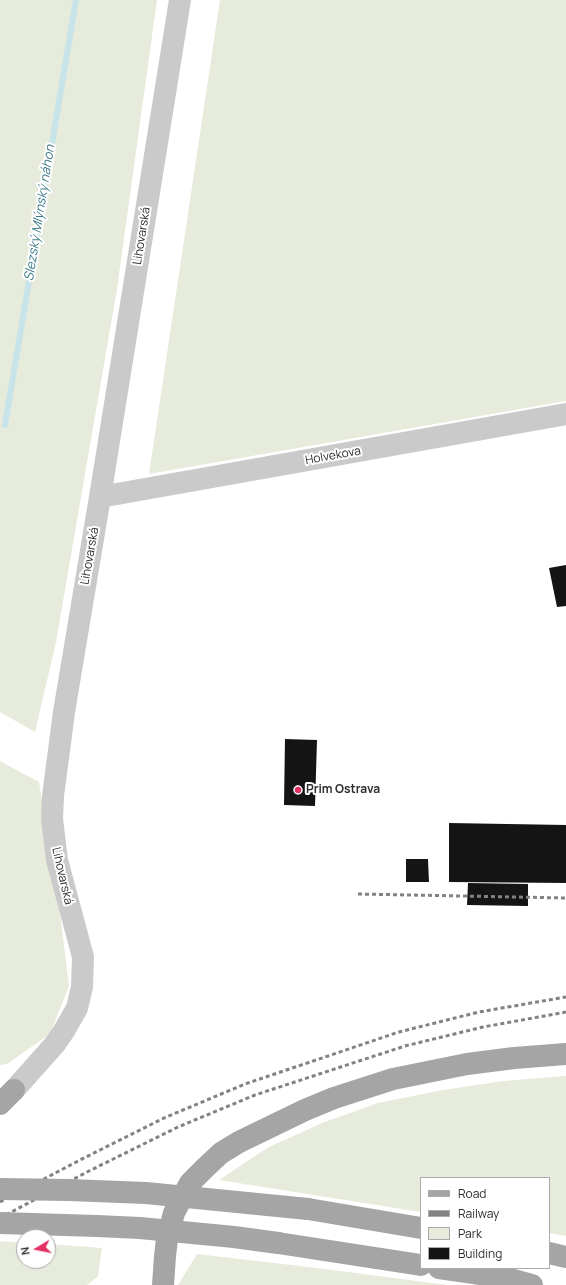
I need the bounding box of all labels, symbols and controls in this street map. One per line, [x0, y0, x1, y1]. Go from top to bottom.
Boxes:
water label: Slezský Mlýnský náhon [22, 144, 58, 282]
street label: Lihovarská [130, 206, 154, 266]
street label: Holvekova [304, 444, 362, 468]
street label: Lihovarská [78, 526, 102, 586]
place label: Prim Ostrava [306, 783, 380, 797]
marker: Prim Ostrava [293, 785, 303, 795]
street label: Lihovarská [48, 846, 76, 906]
legend [420, 1177, 550, 1269]
text: Road [458, 1185, 486, 1202]
text: Railway [458, 1205, 499, 1222]
text: Park [458, 1225, 482, 1242]
north arrow [16, 1229, 56, 1269]
text: Building [458, 1245, 502, 1262]
text: N [17, 1246, 33, 1256]

